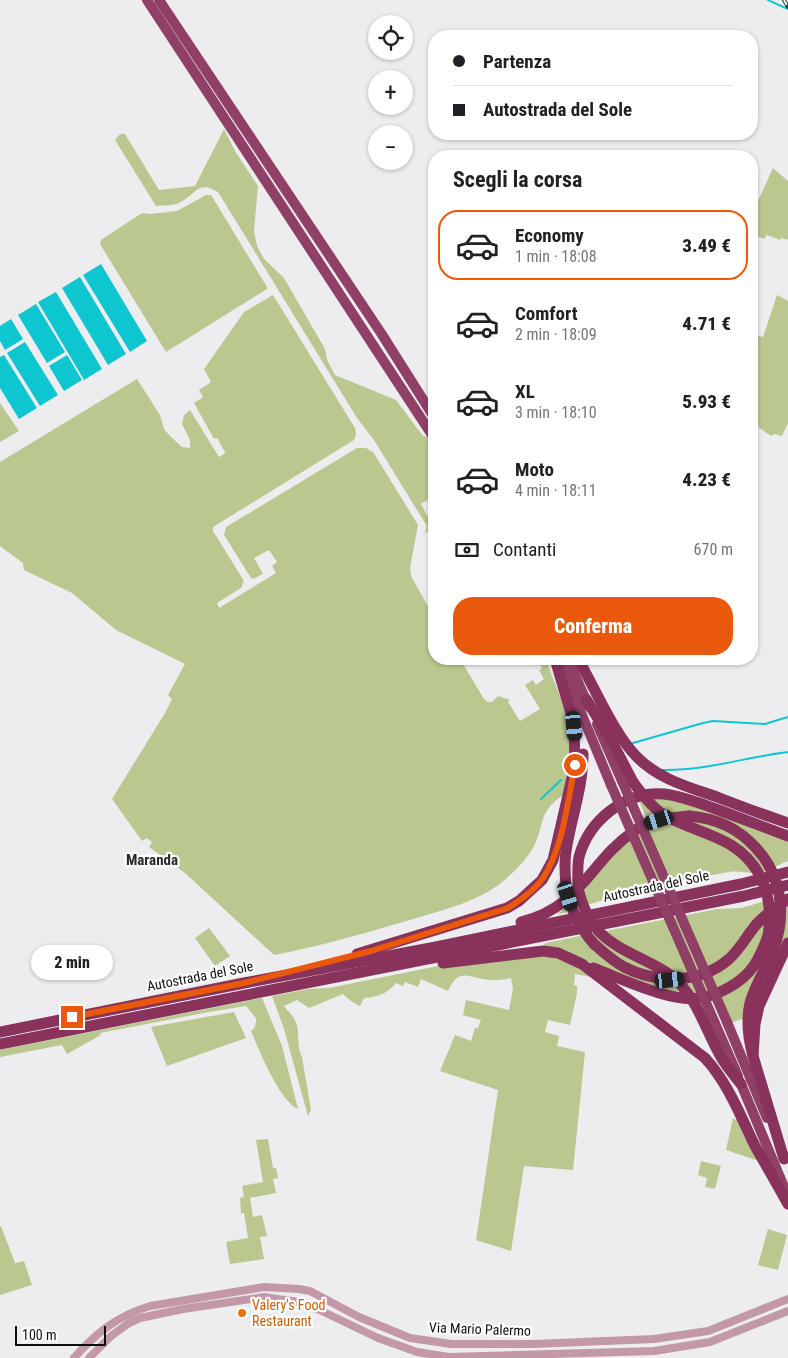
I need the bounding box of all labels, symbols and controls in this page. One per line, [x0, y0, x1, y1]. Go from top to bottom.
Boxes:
map controls [368, 15, 413, 170]
button: locate [368, 15, 413, 60]
text: Partenza [483, 50, 551, 73]
button: + [368, 70, 413, 115]
text: Autostrada del Sole [483, 98, 632, 121]
button: − [368, 125, 413, 170]
text: Scegli la corsa [453, 167, 582, 192]
icon: car [455, 223, 500, 268]
text: Economy [515, 224, 584, 247]
text: 3.49 € [682, 234, 731, 257]
text: 1 min · 18:08 [515, 247, 597, 266]
icon: car [455, 301, 500, 346]
text: Comfort [515, 302, 578, 325]
text: 4.71 € [682, 312, 731, 335]
text: 2 min · 18:09 [515, 325, 597, 344]
icon: car [455, 379, 500, 424]
text: XL [515, 380, 535, 403]
text: 5.93 € [682, 390, 731, 413]
text: 3 min · 18:10 [515, 403, 597, 422]
icon: car [455, 457, 500, 502]
text: Moto [515, 458, 554, 481]
text: 4.23 € [682, 468, 731, 491]
text: 4 min · 18:11 [515, 481, 597, 500]
icon: cash [453, 536, 481, 564]
text: Contanti [493, 538, 556, 561]
text: 670 m [694, 540, 733, 559]
button: Conferma [453, 597, 733, 655]
car [565, 710, 582, 742]
route start [564, 754, 586, 776]
car [642, 808, 675, 832]
district label: Maranda [126, 851, 178, 869]
street label: Autostrada del Sole [602, 867, 711, 905]
car [556, 879, 579, 913]
callout: 2 min [31, 944, 113, 980]
text: 2 min [54, 953, 90, 972]
street label: Autostrada del Sole [146, 958, 255, 994]
car [654, 971, 685, 989]
route end [61, 1006, 83, 1028]
place label: Valery's Food Restaurant [252, 1297, 325, 1329]
marker: Valery's Food Restaurant [236, 1307, 248, 1319]
street label: Via Mario Palermo [429, 1319, 531, 1339]
scale bar [15, 1323, 106, 1346]
text: 100 m [22, 1327, 57, 1343]

